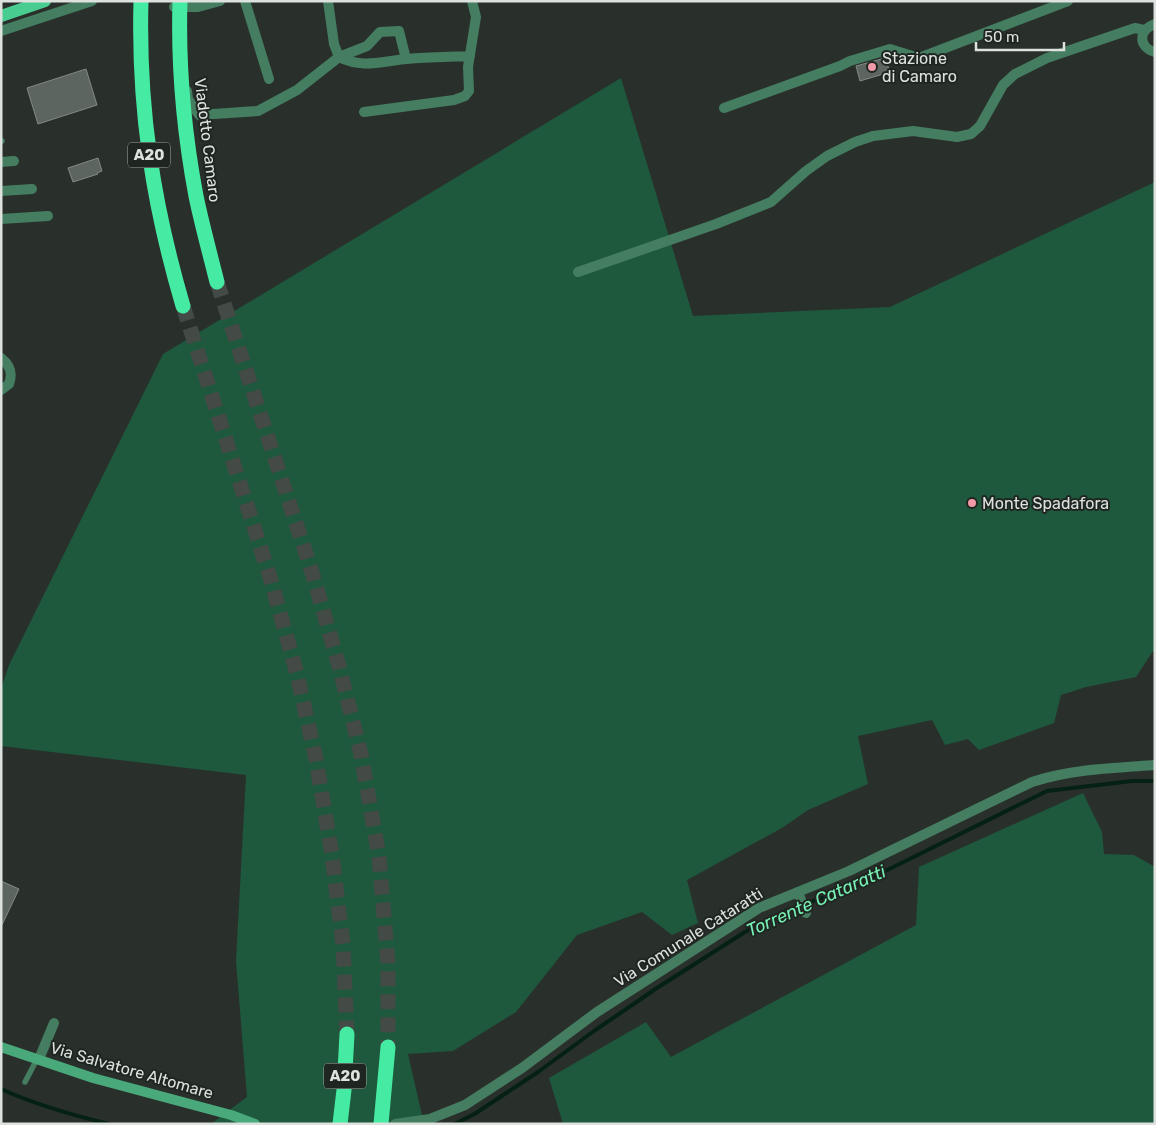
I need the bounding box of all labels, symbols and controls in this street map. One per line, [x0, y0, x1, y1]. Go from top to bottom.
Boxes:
scale bar [976, 20, 1064, 52]
text: 50 m [984, 28, 1019, 46]
place label: Stazione di Camaro [882, 49, 957, 86]
marker: Stazione di Camaro [866, 61, 878, 73]
street label: Viadotto Camaro [190, 77, 225, 203]
road number: A20 [128, 142, 170, 168]
place label: Monte Spadafora [982, 494, 1109, 513]
marker: Monte Spadafora [966, 497, 978, 509]
water label: Torrente Cataratti [743, 860, 890, 942]
street label: Via Comunale Cataratti [610, 884, 766, 991]
street label: Via Salvatore Altomare [48, 1038, 216, 1103]
road number: A20 [324, 1064, 366, 1088]

